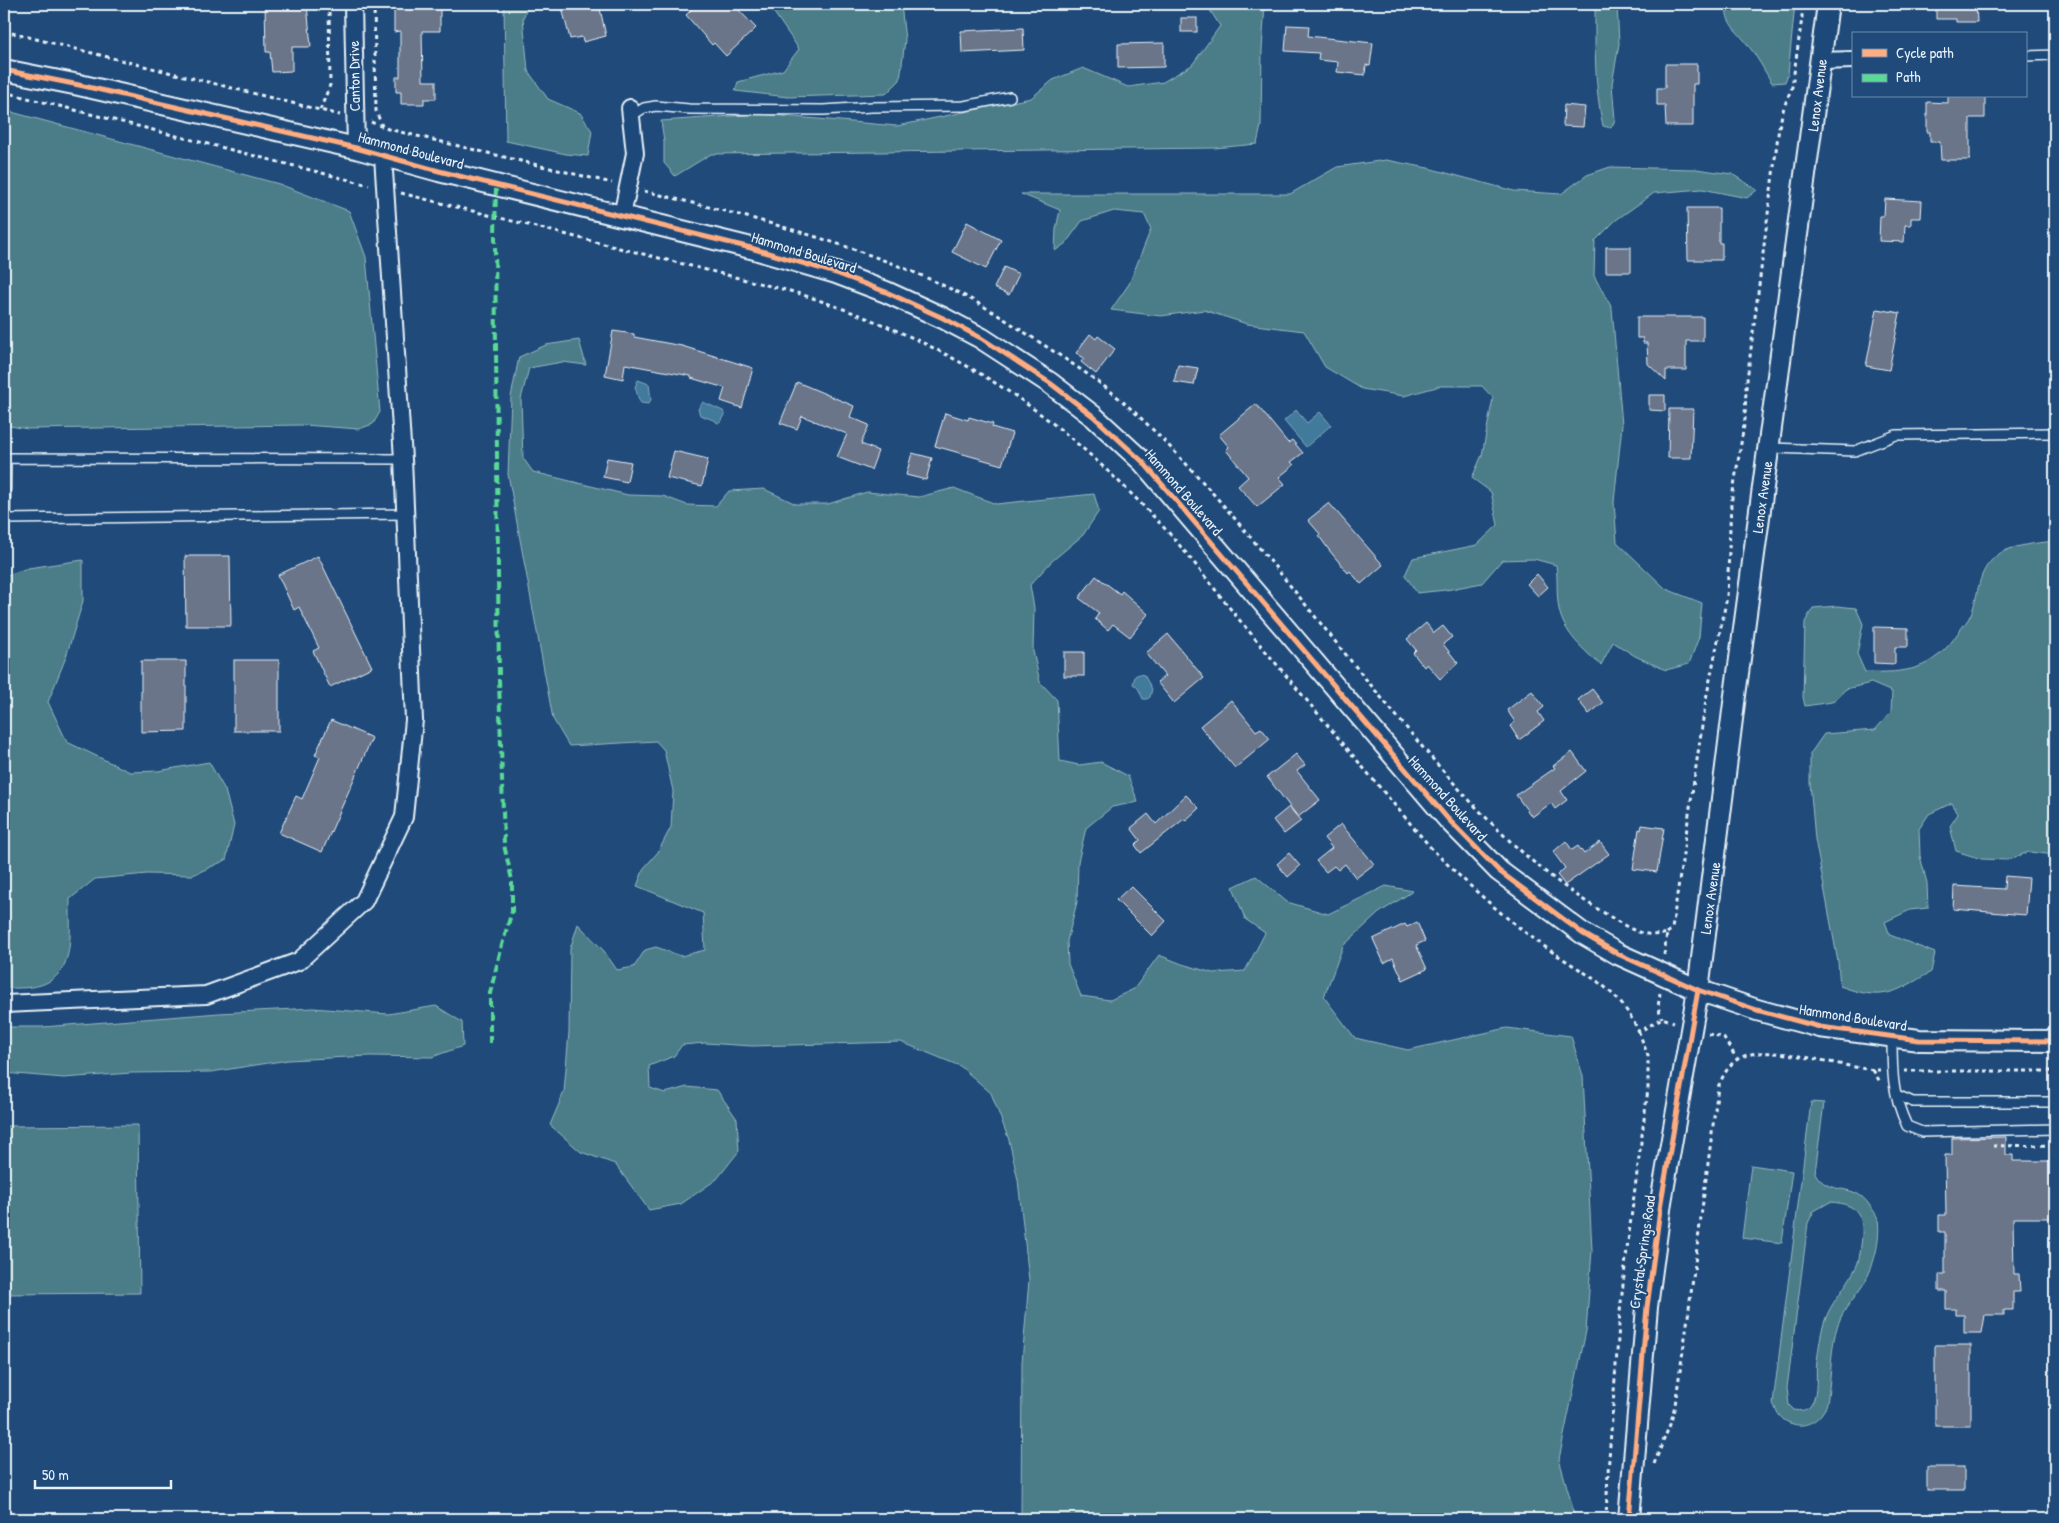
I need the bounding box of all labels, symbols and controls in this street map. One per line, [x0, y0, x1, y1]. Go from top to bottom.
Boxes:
legend [1852, 32, 2026, 98]
street label: Canton Drive [343, 41, 365, 111]
text: Cycle path [1896, 42, 1954, 63]
street label: Lenox Avenue [1802, 58, 1832, 132]
text: Path [1896, 66, 1921, 87]
street label: Hammond Boulevard [356, 126, 466, 174]
street label: Hammond Boulevard [749, 226, 859, 278]
street label: Hammond Boulevard [1140, 444, 1228, 540]
street label: Lenox Avenue [1747, 460, 1777, 534]
street label: Hammond Boulevard [1404, 751, 1492, 845]
street label: Lenox Avenue [1695, 861, 1725, 935]
street label: Hammond Boulevard [1798, 998, 1908, 1036]
street label: Crystal Springs Road [1624, 1194, 1660, 1310]
scale bar [35, 1458, 171, 1490]
text: 50 m [42, 1464, 69, 1485]

